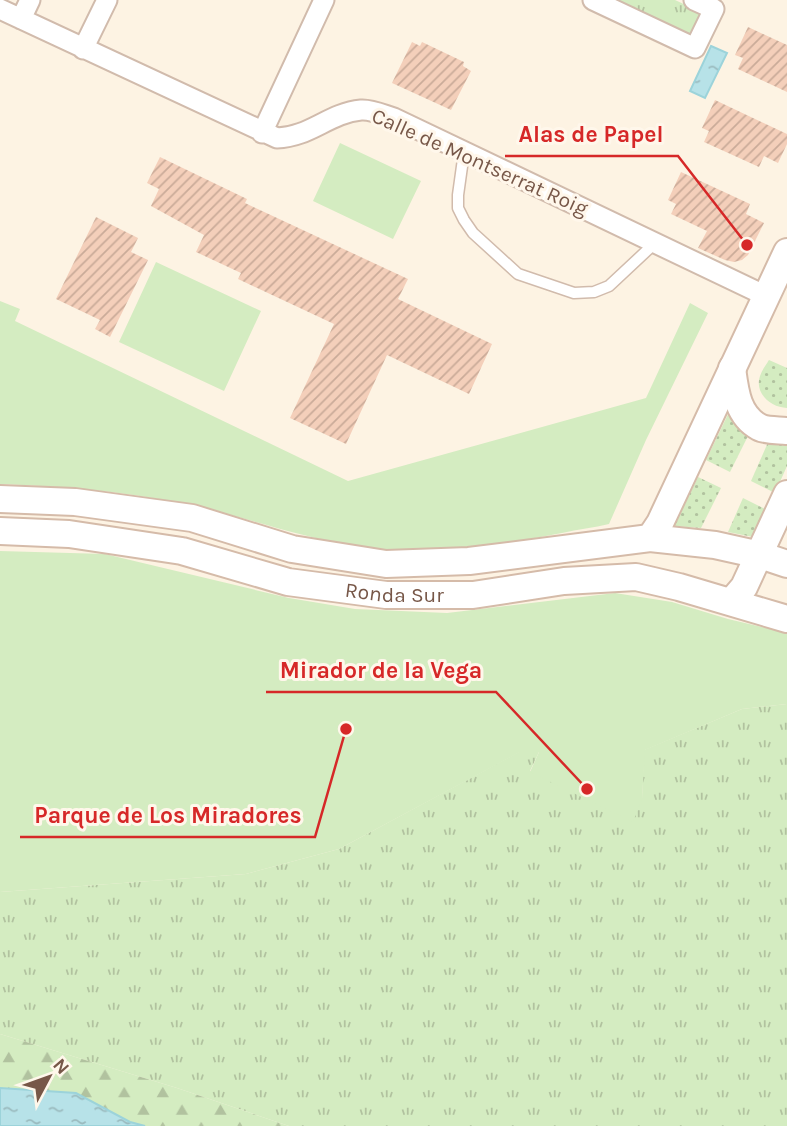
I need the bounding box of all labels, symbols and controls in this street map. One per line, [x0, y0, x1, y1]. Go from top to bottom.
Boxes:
street label: Calle de Montserrat Roig [368, 103, 592, 221]
callout: Alas de Papel [505, 112, 678, 156]
text: Alas de Papel [519, 121, 663, 148]
street label: Ronda Sur [344, 578, 444, 607]
callout: Mirador de la Vega [266, 648, 496, 692]
text: Mirador de la Vega [280, 657, 482, 684]
callout: Parque de Los Miradores [20, 793, 315, 837]
text: Parque de Los Miradores [34, 802, 302, 829]
north arrow [14, 1042, 84, 1112]
text: N [48, 1054, 74, 1079]

